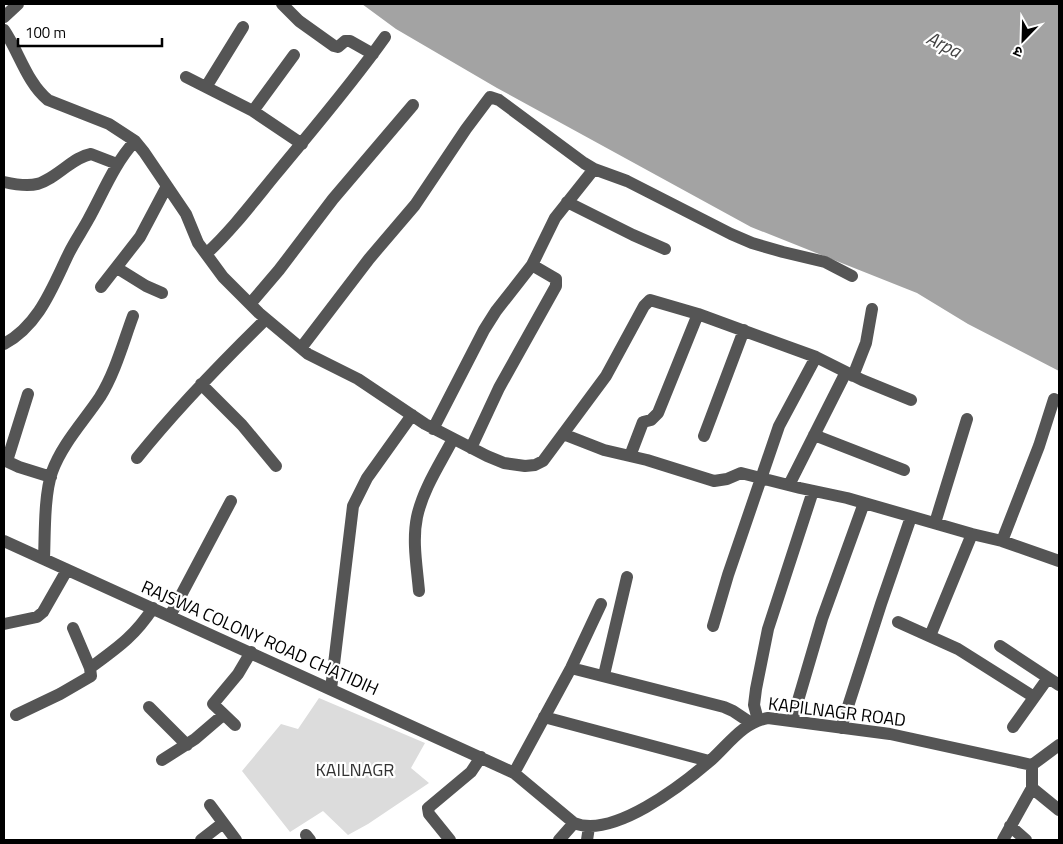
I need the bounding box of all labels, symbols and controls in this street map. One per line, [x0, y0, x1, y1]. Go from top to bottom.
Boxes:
scale bar [18, 15, 161, 47]
north arrow [998, 15, 1048, 65]
text: 100 m [25, 21, 66, 44]
water label: Arpa [922, 23, 968, 65]
text: उ [1009, 41, 1026, 64]
street label: RAJSWA COLONY ROAD CHATIDIH [137, 573, 383, 702]
street label: KAPILNAGR ROAD [767, 690, 907, 733]
park label: KAILNAGR [316, 756, 394, 783]

